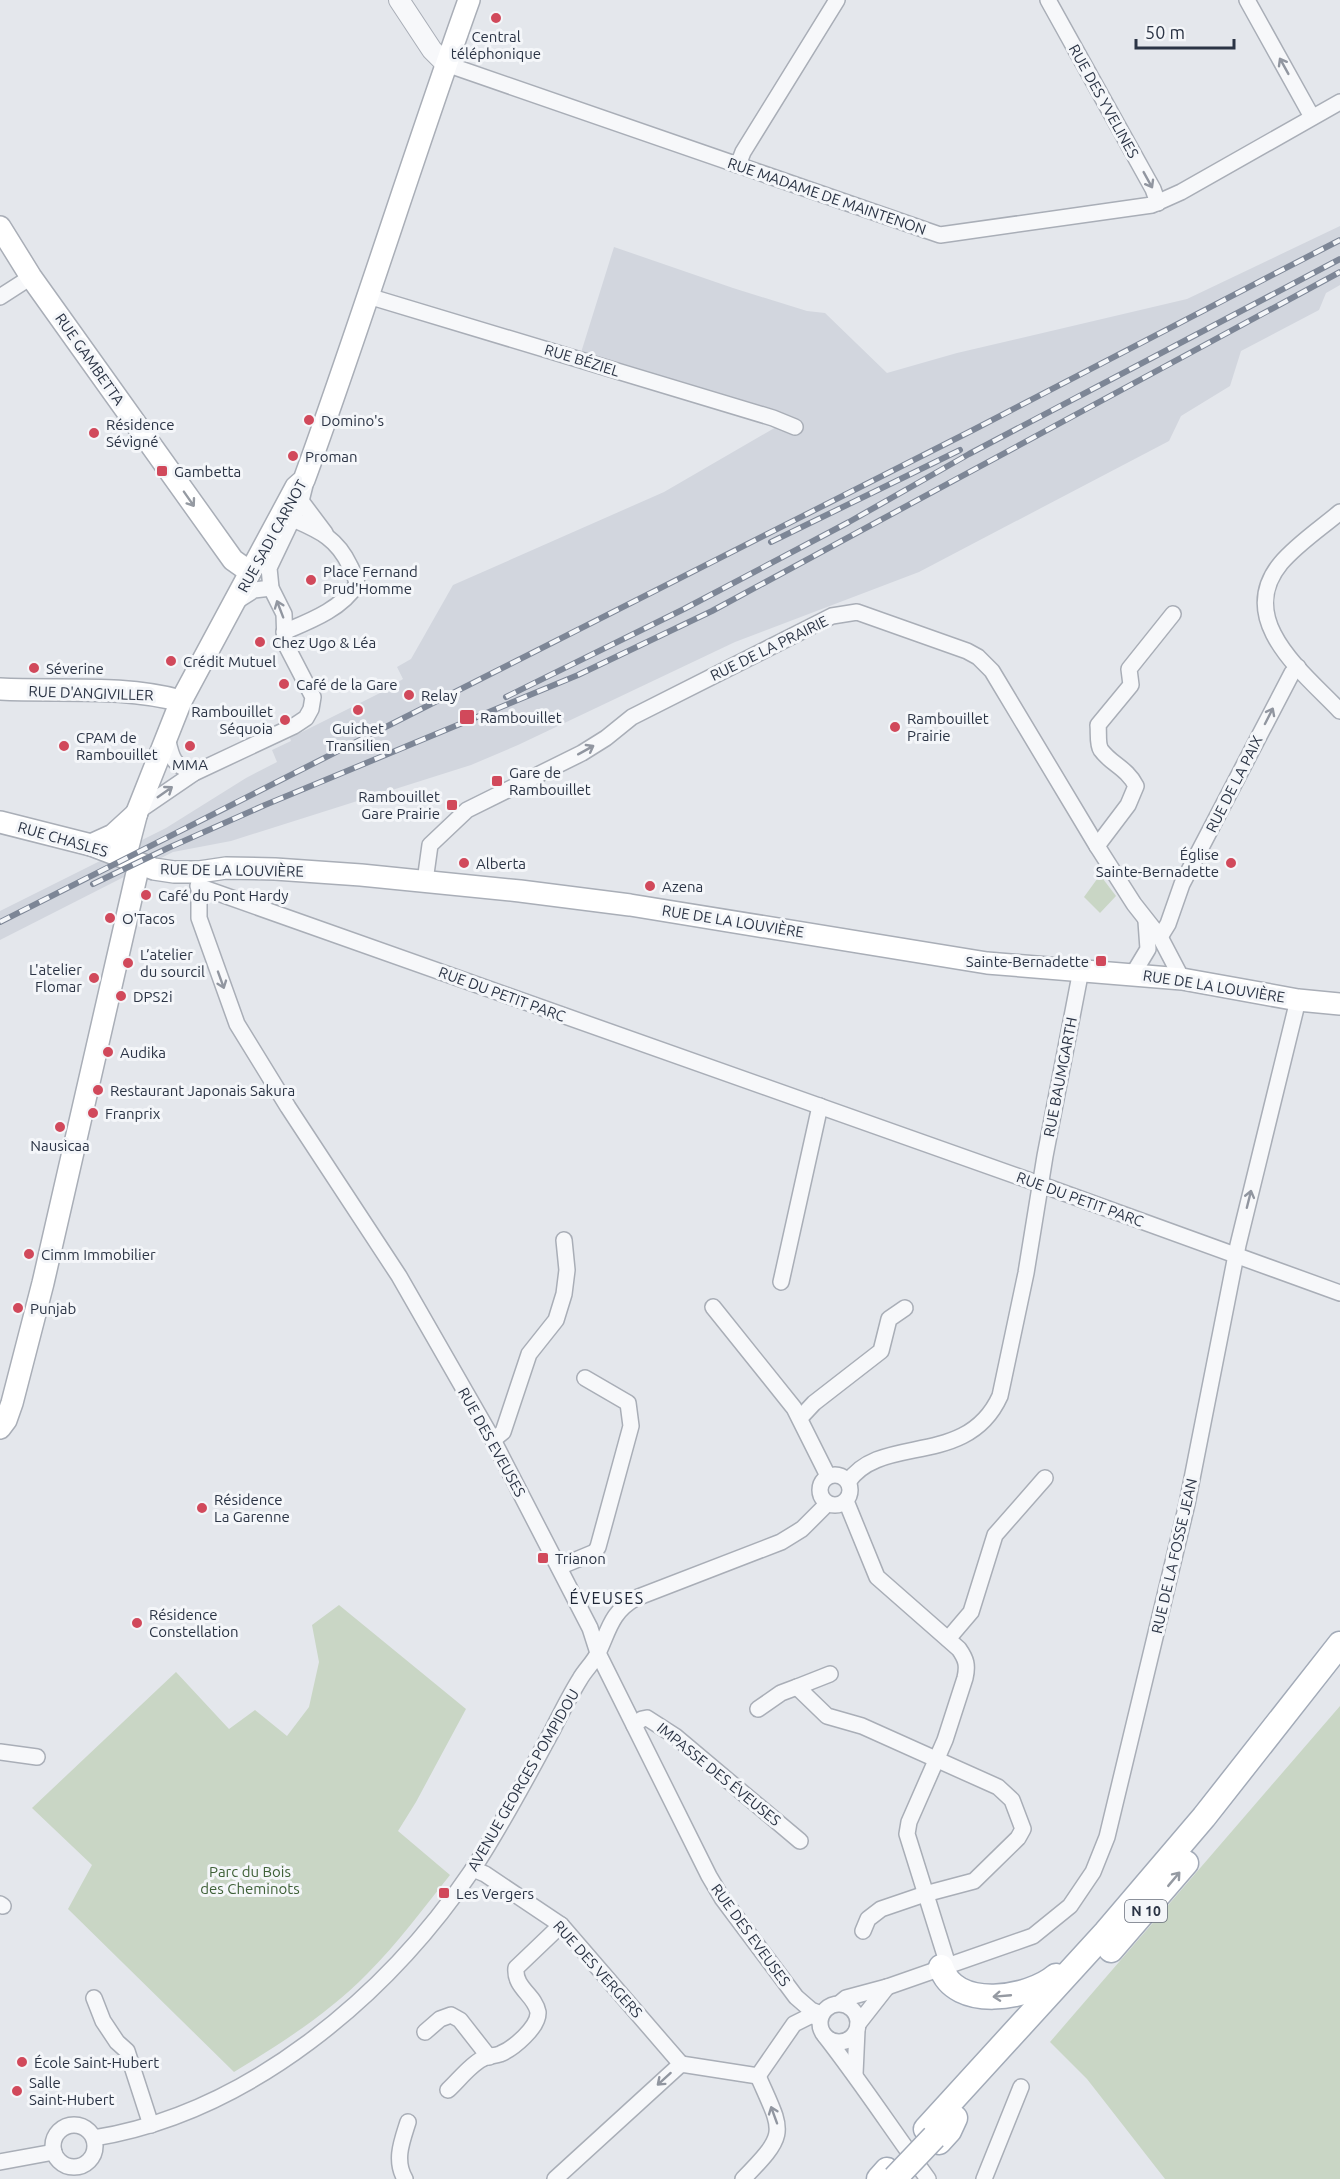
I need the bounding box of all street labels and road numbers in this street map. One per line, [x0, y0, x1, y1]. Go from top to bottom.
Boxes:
street label: RUE DES YVELINES [1066, 41, 1142, 161]
street label: RUE MADAME DE MAINTENON [725, 154, 929, 238]
street label: RUE GAMBETTA [52, 310, 128, 408]
street label: RUE BÉZIEL [542, 341, 622, 380]
street label: RUE SADI CARNOT [234, 476, 310, 595]
street label: RUE DE LA PRAIRIE [707, 612, 831, 684]
street label: RUE D'ANGIVILLER [28, 682, 154, 704]
street label: RUE DE LA PAIX [1202, 733, 1266, 835]
street label: RUE CHASLES [16, 818, 110, 860]
street label: RUE DE LA LOUVIÈRE [160, 860, 304, 880]
street label: RUE DE LA LOUVIÈRE [661, 901, 805, 941]
street label: RUE DU PETIT PARC [436, 963, 568, 1025]
street label: RUE DE LA LOUVIÈRE [1142, 966, 1286, 1006]
street label: RUE BAUMGARTH [1040, 1016, 1080, 1138]
street label: RUE DU PETIT PARC [1014, 1168, 1146, 1230]
street label: RUE DES EVEUSES [455, 1384, 529, 1500]
street label: RUE DE LA FOSSE JEAN [1148, 1477, 1200, 1635]
street label: AVENUE GEORGES POMPIDOU [464, 1686, 582, 1874]
street label: IMPASSE DES ÉVEUSES [654, 1719, 784, 1829]
street label: RUE DES EVEUSES [708, 1881, 794, 1990]
road number: N 10 [1125, 1900, 1167, 1922]
street label: RUE DES VERGERS [550, 1917, 646, 2021]

